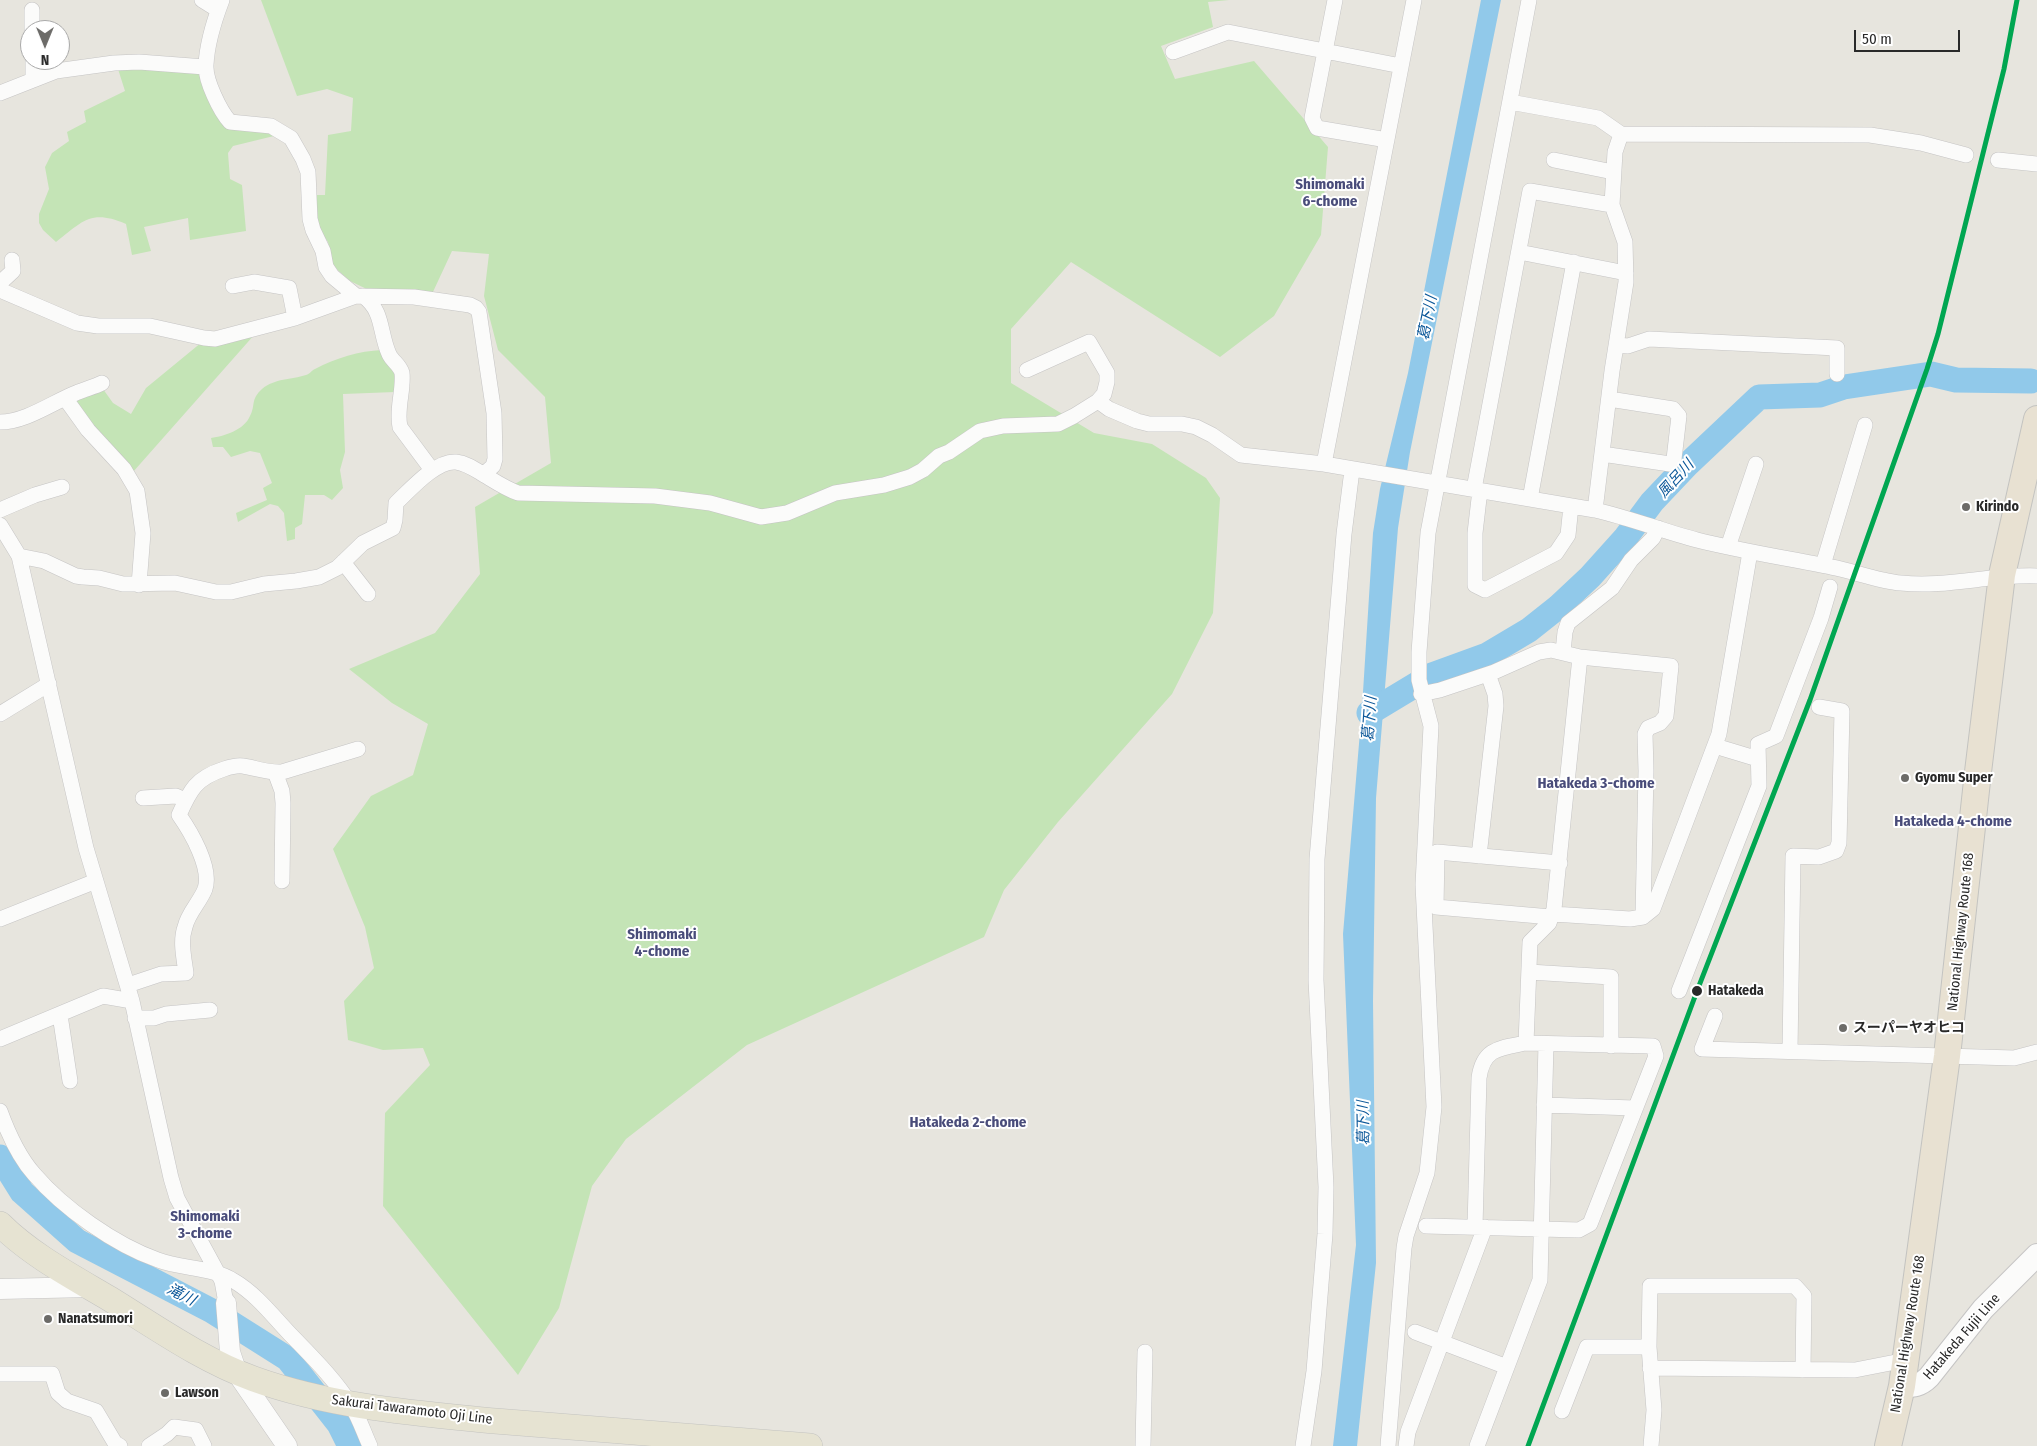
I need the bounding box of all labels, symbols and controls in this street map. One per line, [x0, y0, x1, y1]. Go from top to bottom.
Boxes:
north arrow [20, 20, 70, 70]
scale bar [1857, 20, 1963, 52]
text: 50 m [1862, 30, 1892, 48]
text: N [41, 51, 49, 68]
district label: Shimomaki 6-chome [1295, 176, 1365, 211]
water label: 葛下川 [1415, 294, 1441, 342]
water label: 風呂川 [1654, 456, 1698, 502]
place label: Kirindo [1976, 499, 2019, 515]
marker: Kirindo [1960, 501, 1972, 513]
water label: 葛下川 [1359, 696, 1381, 742]
place label: Gyomu Super [1915, 770, 1993, 786]
marker: Gyomu Super [1899, 772, 1911, 784]
district label: Hatakeda 3-chome [1537, 775, 1655, 793]
district label: Hatakeda 4-chome [1894, 813, 2012, 831]
street label: National Highway Route 168 [1944, 852, 1978, 1012]
district label: Shimomaki 4-chome [627, 926, 697, 961]
place label: Hatakeda [1708, 983, 1764, 999]
marker: Hatakeda [1690, 984, 1704, 998]
place label: スーパーヤオヒコ [1853, 1020, 1965, 1036]
marker: スーパーヤオヒコ [1837, 1022, 1849, 1034]
water label: 葛下川 [1355, 1100, 1373, 1146]
district label: Hatakeda 2-chome [910, 1114, 1026, 1132]
district label: Shimomaki 3-chome [170, 1208, 240, 1243]
street label: National Highway Route 168 [1887, 1254, 1929, 1414]
water label: 滝川 [164, 1280, 198, 1310]
street label: Hatakeda Fujii Line [1920, 1291, 2004, 1383]
place label: Nanatsumori [58, 1311, 133, 1327]
marker: Nanatsumori [42, 1313, 54, 1325]
place label: Lawson [175, 1385, 219, 1401]
marker: Lawson [159, 1387, 171, 1399]
street label: Sakurai Tawaramoto Oji Line [331, 1392, 493, 1428]

